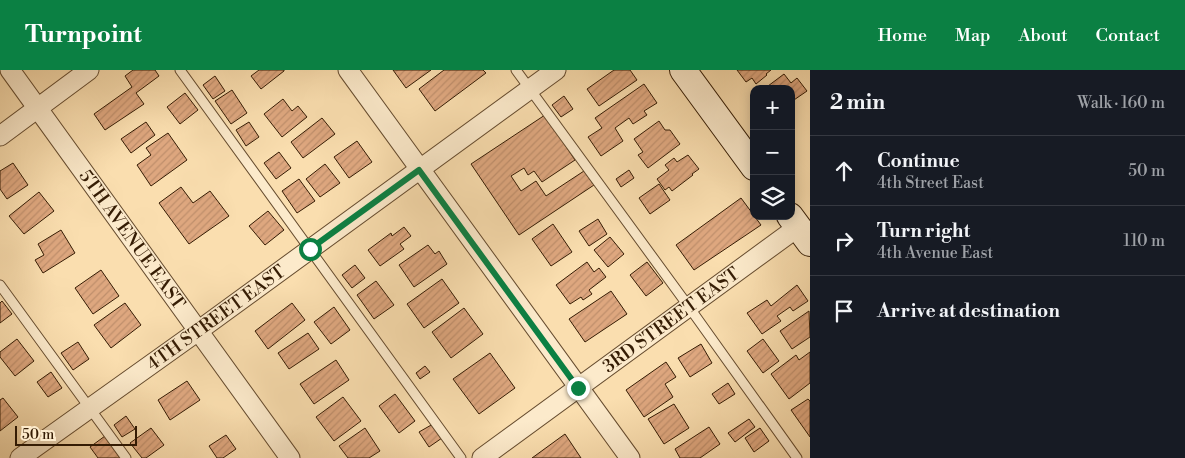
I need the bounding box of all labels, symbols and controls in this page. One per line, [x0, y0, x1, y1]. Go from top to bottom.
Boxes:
text: Turnpoint [25, 20, 142, 50]
text: Home [878, 24, 927, 47]
text: Map [955, 24, 991, 47]
text: About [1019, 24, 1068, 47]
text: Contact [1096, 24, 1160, 47]
map controls [750, 85, 795, 220]
button: + [750, 85, 795, 130]
text: 2 min [830, 90, 885, 116]
text: Walk · 160 m [1077, 93, 1165, 113]
button: − [750, 130, 795, 175]
text: Continue [877, 149, 960, 173]
icon: ahead [830, 157, 858, 185]
text: 50 m [1128, 161, 1165, 181]
street label: 5TH AVENUE EAST [74, 165, 190, 314]
text: 4th Street East [877, 173, 984, 193]
button: layers [750, 175, 795, 220]
text: Turn right [877, 219, 970, 243]
icon: right [830, 227, 858, 255]
text: 110 m [1123, 231, 1165, 251]
route start [299, 238, 322, 261]
text: 4th Avenue East [877, 243, 993, 263]
street label: 4TH STREET EAST [142, 260, 290, 376]
street label: 3RD STREET EAST [598, 262, 744, 378]
icon: arrive [830, 297, 858, 325]
text: Arrive at destination [877, 299, 1060, 323]
route end [567, 377, 590, 400]
scale bar [15, 423, 138, 446]
text: 50 m [22, 426, 54, 444]

